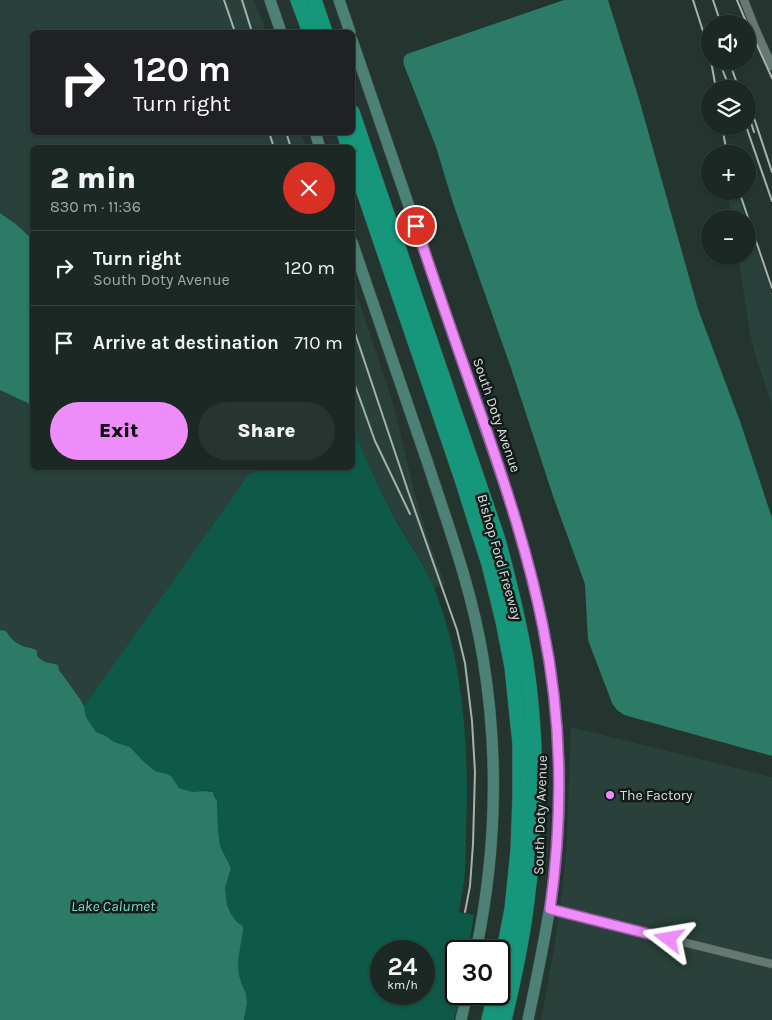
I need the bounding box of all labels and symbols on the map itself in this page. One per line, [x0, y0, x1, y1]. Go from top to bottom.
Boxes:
pin [395, 205, 437, 247]
street label: South Doty Avenue [469, 356, 524, 475]
street label: Bishop Ford Freeway [473, 492, 526, 623]
street label: South Doty Avenue [530, 755, 551, 875]
place label: The Factory [620, 787, 693, 804]
marker: The Factory [604, 789, 616, 801]
water label: Lake Calumet [71, 897, 156, 915]
position arrow [642, 912, 694, 964]
speed limit sign: 30 [445, 940, 510, 1005]

